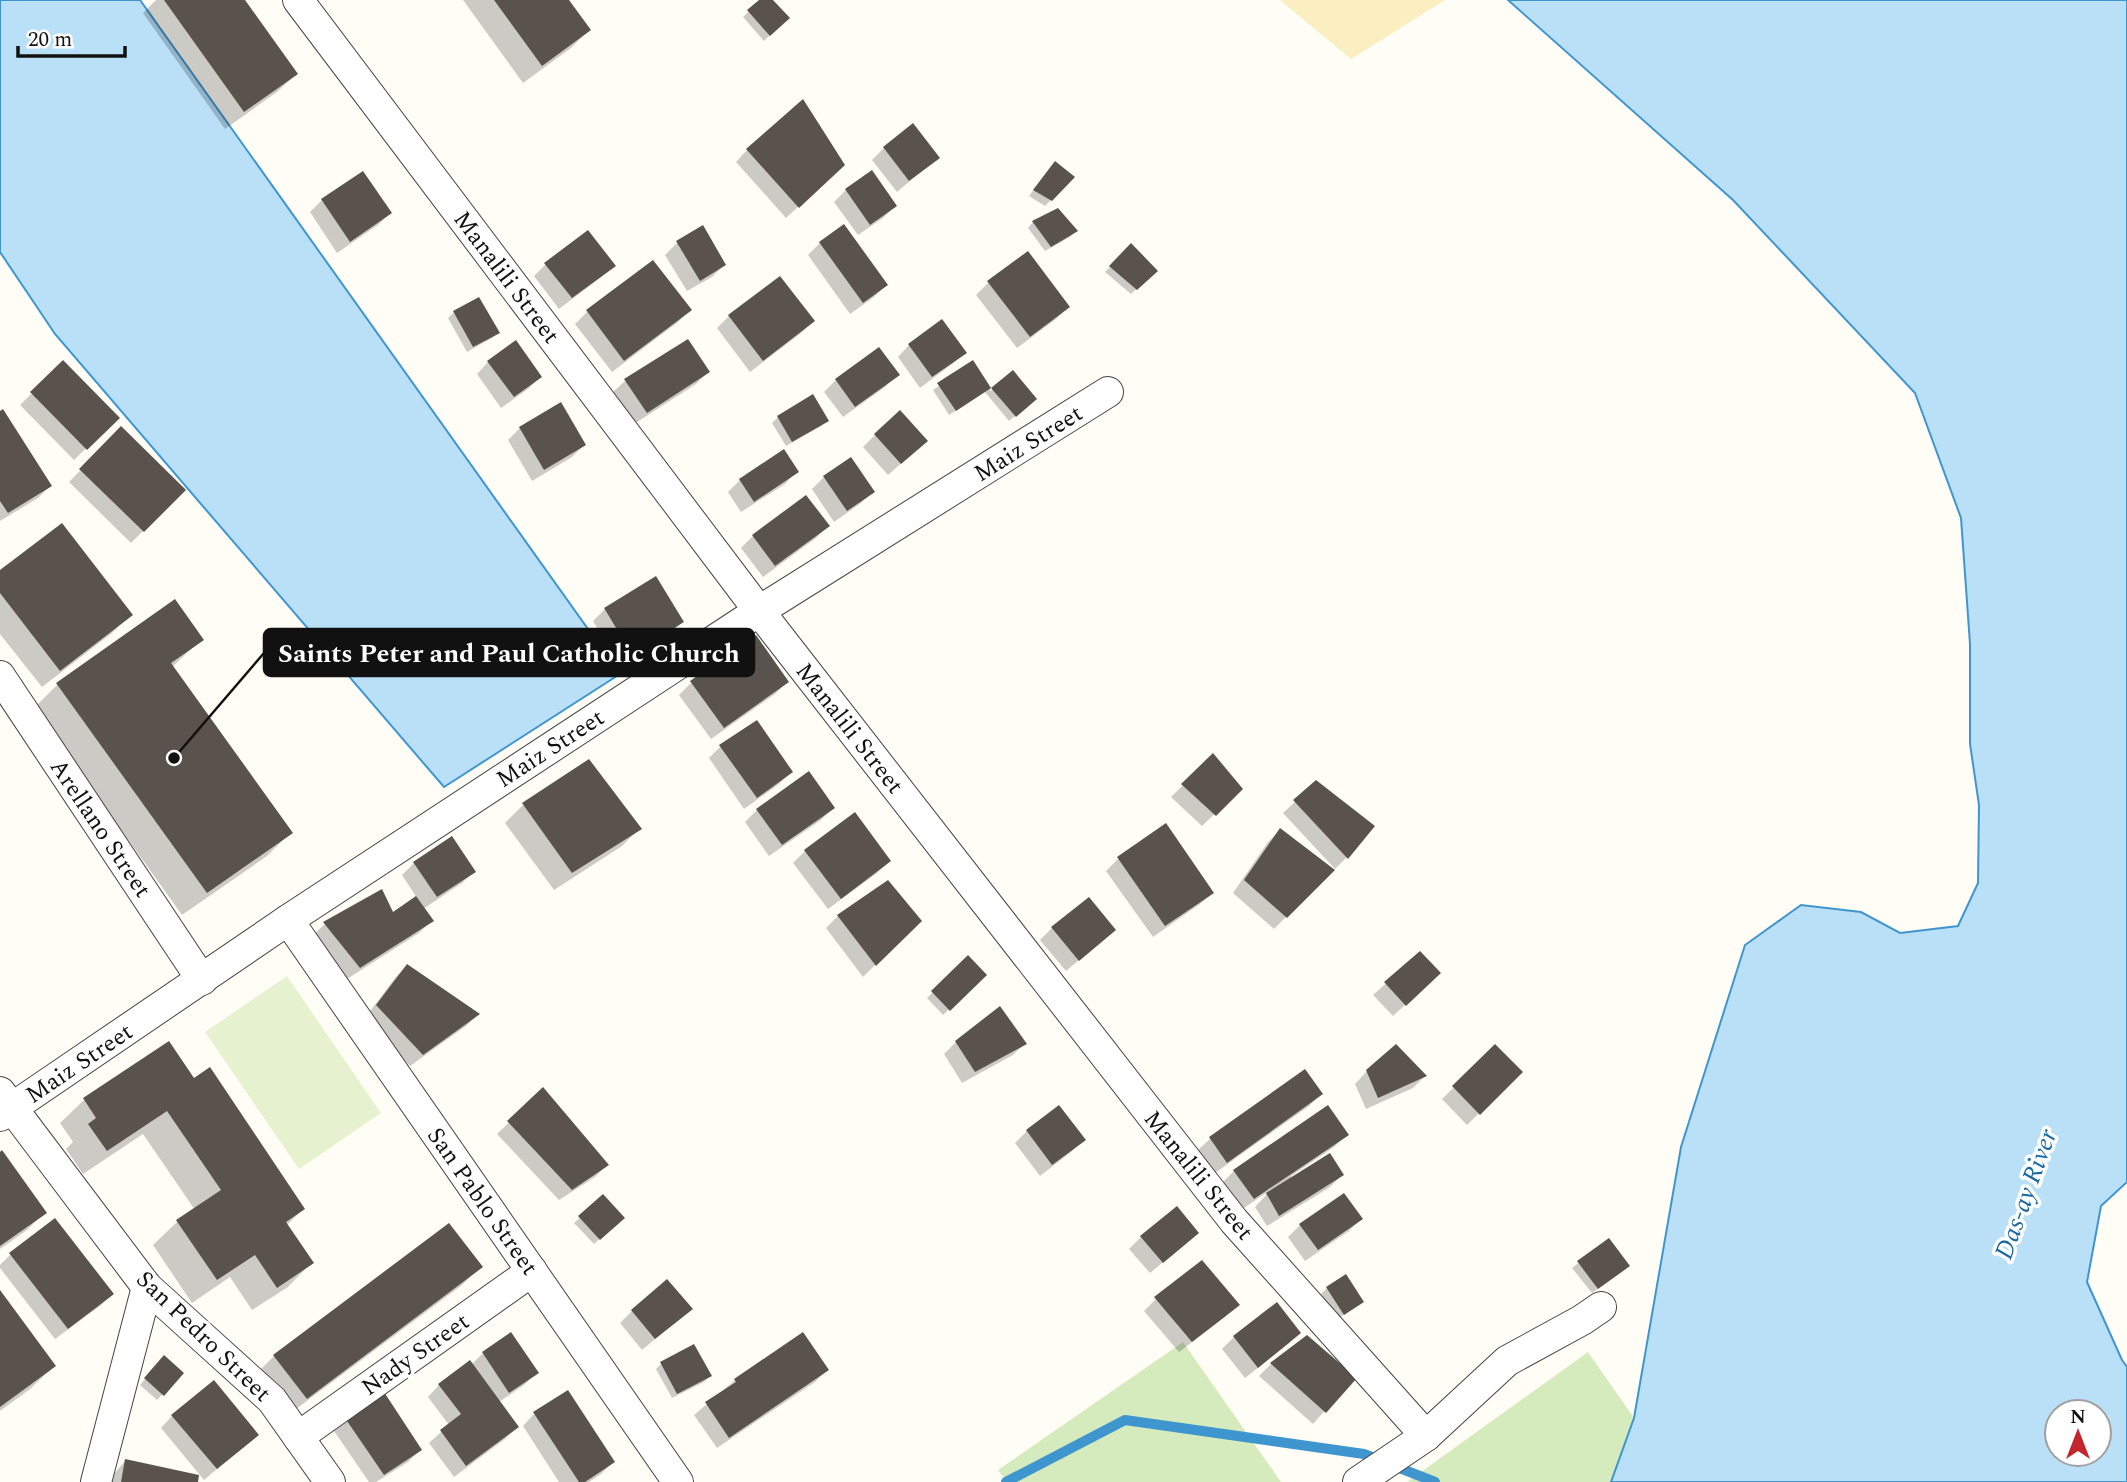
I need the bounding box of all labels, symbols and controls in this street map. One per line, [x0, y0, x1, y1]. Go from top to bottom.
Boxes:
scale bar [18, 14, 124, 58]
text: 20 m [28, 24, 72, 56]
street label: Manalili Street [444, 204, 568, 352]
street label: Maiz Street [967, 396, 1090, 492]
callout: Saints Peter and Paul Catholic Church [264, 629, 754, 676]
text: Saints Peter and Paul Catholic Church [278, 634, 740, 674]
street label: Manalili Street [786, 655, 912, 802]
street label: Maiz Street [489, 700, 612, 797]
street label: Arellano Street [40, 752, 160, 905]
street label: Maiz Street [19, 1015, 141, 1113]
street label: Manalili Street [1134, 1103, 1262, 1248]
street label: San Pablo Street [418, 1120, 547, 1283]
water label: Das-ay River [1984, 1122, 2068, 1265]
street label: San Pedro Street [127, 1263, 279, 1411]
street label: Nady Street [354, 1304, 477, 1405]
north arrow [2043, 1398, 2113, 1468]
text: N [2070, 1403, 2086, 1432]

